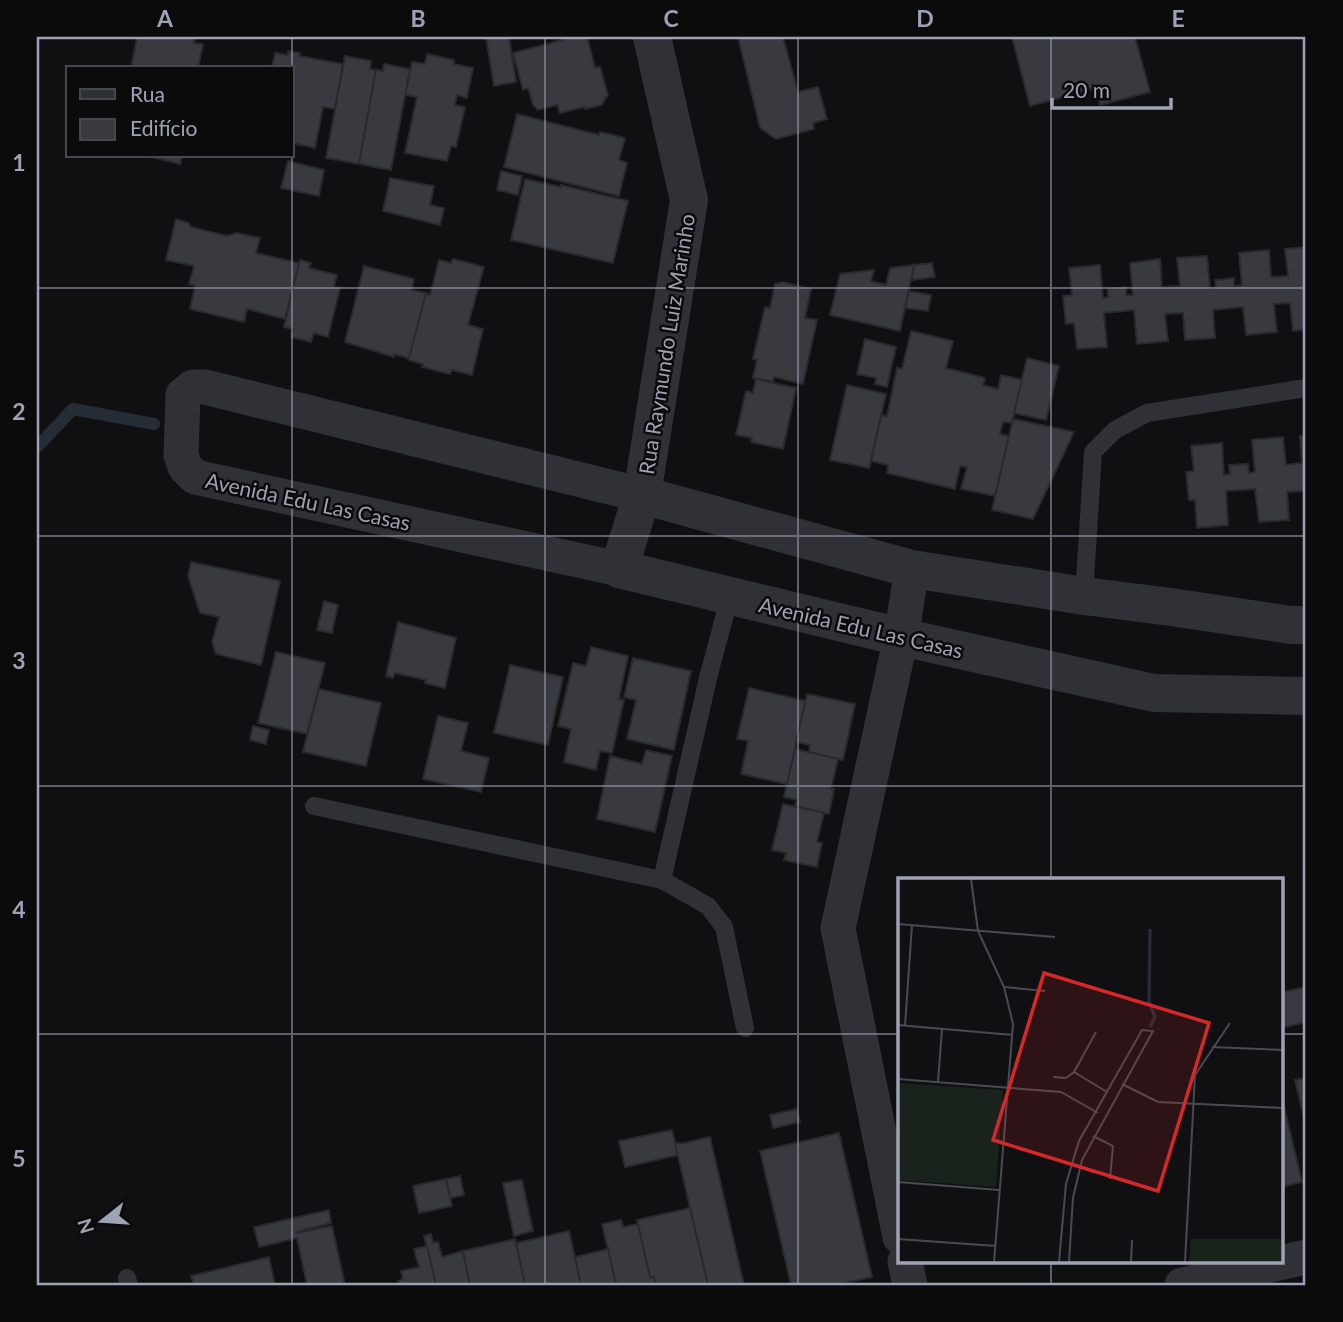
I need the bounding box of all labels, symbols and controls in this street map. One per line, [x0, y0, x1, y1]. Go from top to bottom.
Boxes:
text: A [156, 4, 174, 32]
text: B [410, 4, 426, 32]
text: C [663, 4, 679, 32]
text: D [916, 4, 934, 32]
text: E [1171, 4, 1185, 32]
legend [66, 66, 294, 158]
scale bar [1052, 66, 1172, 110]
text: 20 m [1063, 77, 1110, 102]
text: Rua [130, 81, 165, 106]
text: Edifício [130, 115, 198, 140]
text: 1 [12, 148, 26, 176]
street label: Rua Raymundo Luiz Marinho [633, 212, 699, 476]
text: 2 [12, 397, 26, 425]
street label: Avenida Edu Las Casas [203, 467, 413, 535]
street label: Avenida Edu Las Casas [757, 591, 965, 663]
text: 3 [12, 646, 26, 674]
inset map [898, 878, 1284, 1262]
text: 4 [12, 895, 26, 923]
text: 5 [12, 1144, 26, 1172]
north arrow [66, 1186, 136, 1256]
text: N [72, 1216, 98, 1236]

